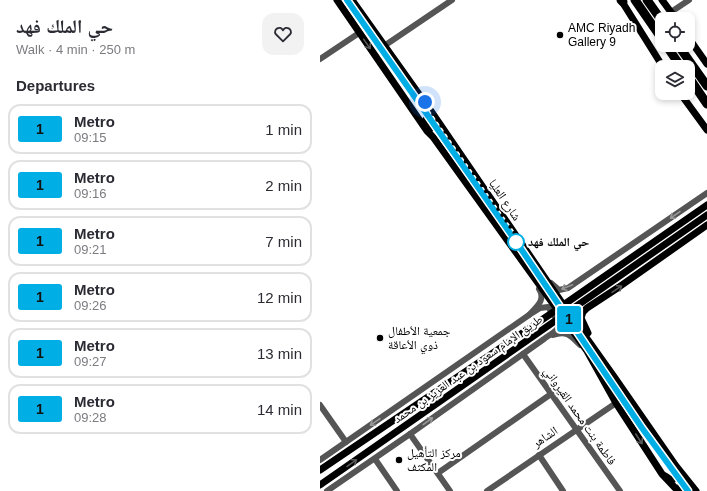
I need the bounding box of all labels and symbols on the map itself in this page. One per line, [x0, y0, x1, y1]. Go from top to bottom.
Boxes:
place label: AMC Riyadh Gallery 9 [568, 21, 635, 49]
marker: AMC Riyadh Gallery 9 [555, 30, 565, 40]
one-way arrow [363, 38, 371, 49]
your location [415, 92, 435, 112]
street label: شارع العليا [485, 177, 524, 224]
one-way arrow [670, 211, 681, 219]
marker: حي الملك فهد [507, 233, 525, 251]
place label: حي الملك فهد [528, 235, 590, 252]
one-way arrow [561, 283, 573, 291]
one-way arrow [611, 284, 623, 292]
line badge: 1 [556, 306, 582, 332]
street label: طريق الإمام سعود بن عبد العزيز بن محمد [391, 312, 546, 427]
place label: جمعية الأطفال ذوي الأعاقة [388, 324, 451, 355]
marker: جمعية الأطفال ذوي الأعاقة [375, 333, 385, 343]
street label: فاطمة بنت محمد القيرواني [538, 364, 619, 469]
one-way arrow [423, 417, 434, 425]
one-way arrow [369, 418, 380, 426]
street label: الشاهر [529, 423, 560, 451]
one-way arrow [636, 433, 644, 445]
place label: مركز التأهيل المكثف [407, 446, 461, 474]
marker: مركز التأهيل المكثف [394, 455, 404, 465]
one-way arrow [346, 459, 357, 467]

